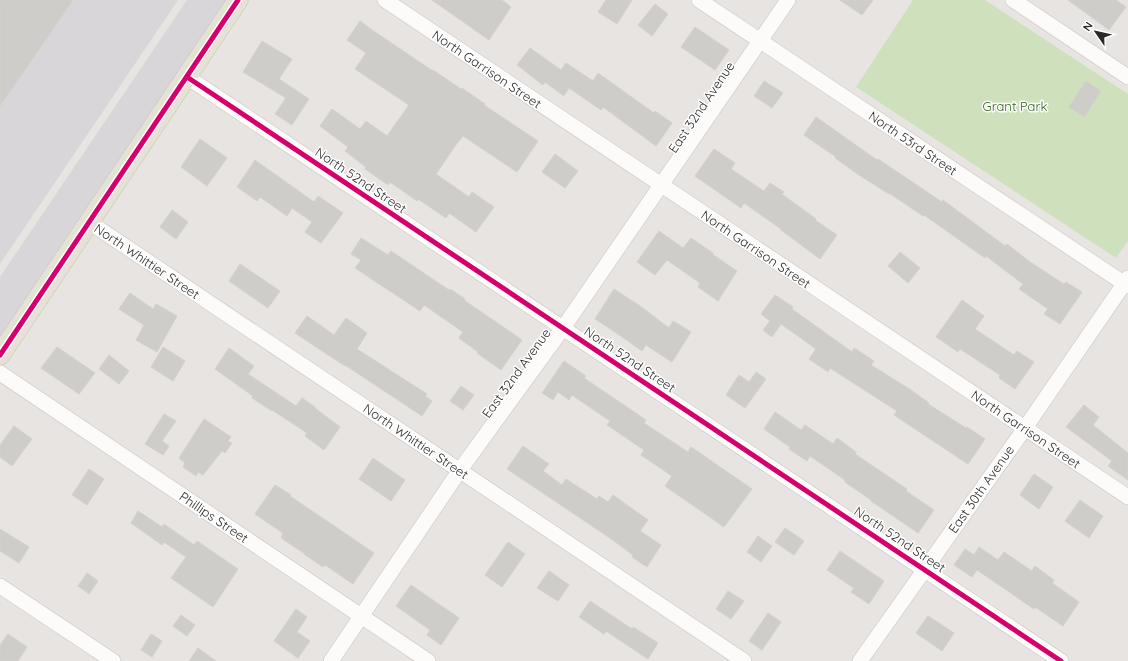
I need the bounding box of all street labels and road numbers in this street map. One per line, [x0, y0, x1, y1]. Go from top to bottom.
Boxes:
street label: North Garrison Street [429, 27, 545, 111]
street label: East 32nd Avenue [665, 58, 737, 156]
street label: North 53rd Street [866, 108, 960, 178]
street label: North 52nd Street [312, 144, 410, 216]
street label: North Garrison Street [698, 207, 814, 291]
street label: North Whittier Street [91, 220, 203, 302]
street label: North 52nd Street [581, 323, 679, 395]
street label: East 32nd Avenue [478, 325, 554, 421]
street label: North Garrison Street [968, 387, 1084, 471]
street label: North Whittier Street [360, 400, 472, 482]
street label: East 30th Avenue [945, 442, 1017, 536]
street label: Phillips Street [176, 488, 252, 546]
street label: North 52nd Street [851, 503, 949, 575]

